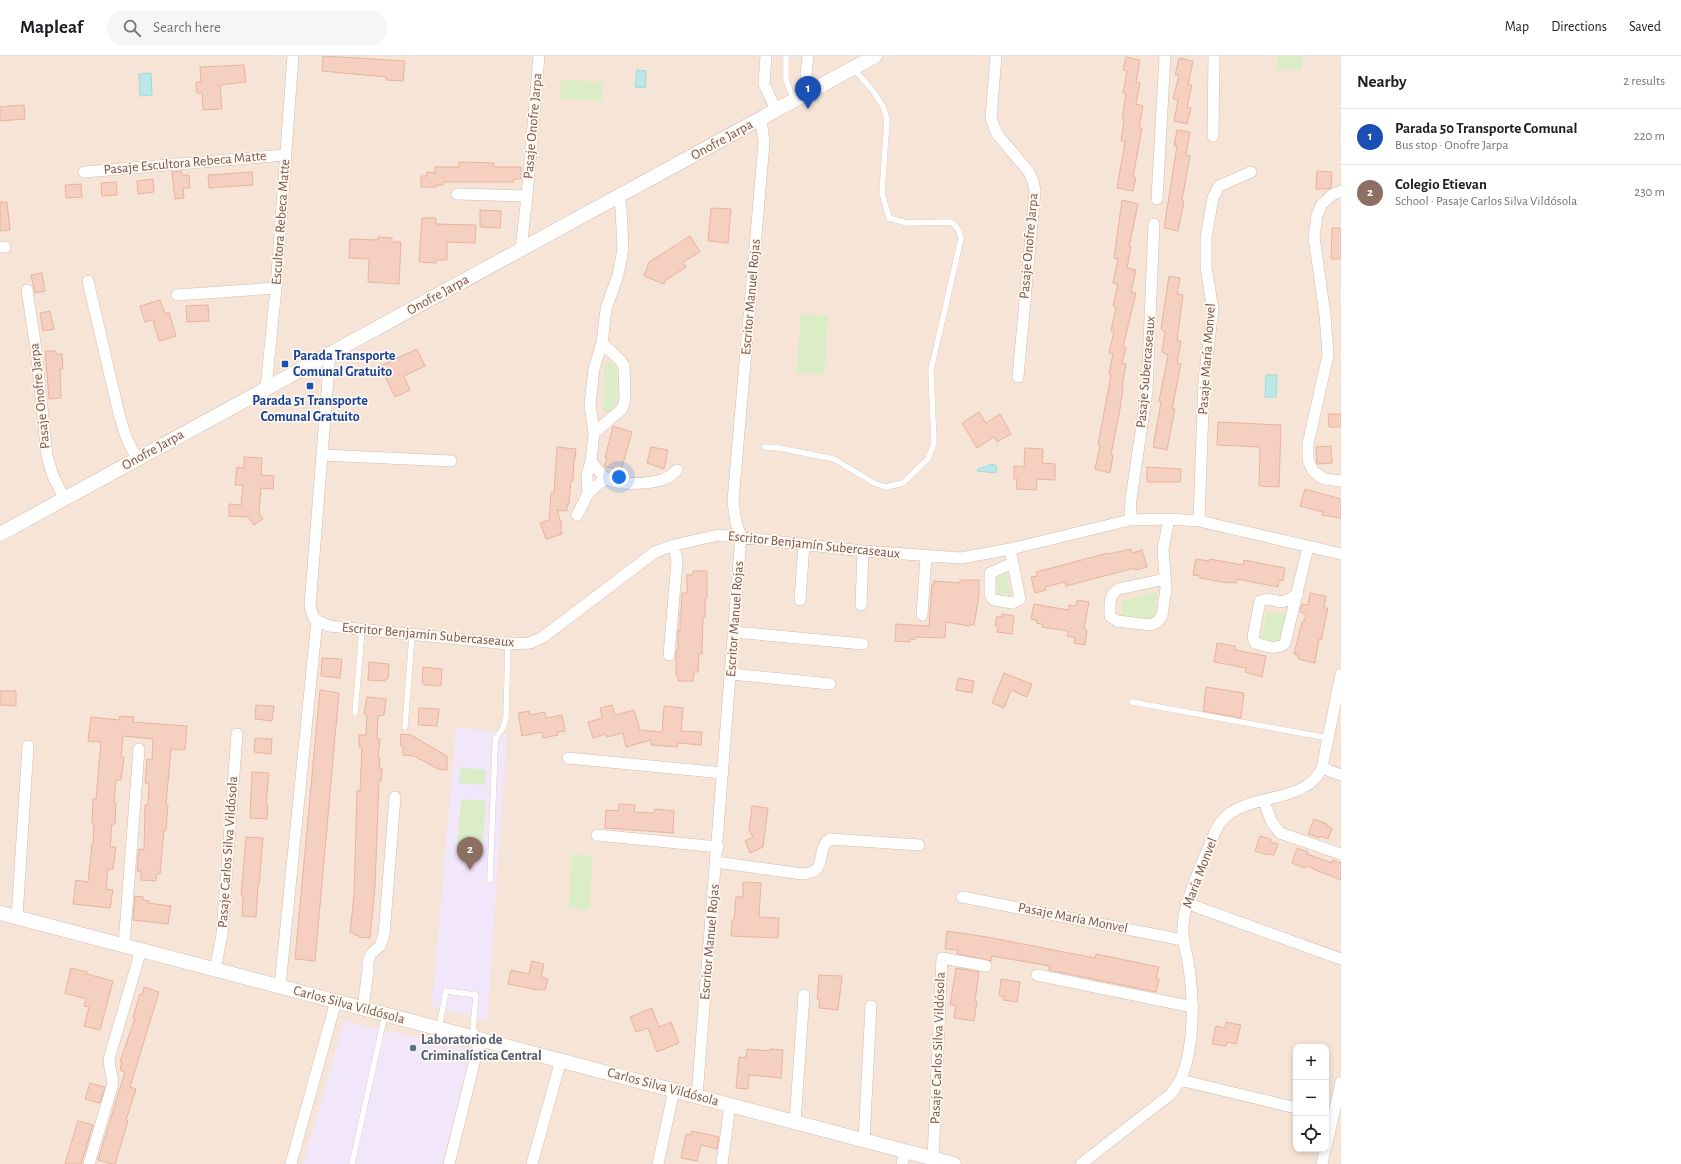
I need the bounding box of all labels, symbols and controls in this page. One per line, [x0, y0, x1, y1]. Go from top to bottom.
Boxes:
search box [107, 10, 387, 46]
icon: search [121, 17, 143, 39]
text: Mapleaf [20, 18, 83, 37]
text: Search here [153, 20, 221, 35]
text: Map [1505, 20, 1529, 34]
text: Directions [1551, 20, 1607, 34]
text: Saved [1629, 20, 1661, 34]
street label: Pasaje Onofre Jarpa [521, 72, 545, 180]
text: Nearby [1357, 73, 1407, 90]
text: 2 results [1623, 75, 1665, 88]
pin: 1 [795, 76, 821, 109]
street label: Onofre Jarpa [689, 117, 756, 163]
text: Parada 50 Transporte Comunal [1395, 121, 1577, 136]
text: 1 [1368, 130, 1372, 143]
text: 220 m [1634, 130, 1665, 143]
text: Bus stop · Onofre Jarpa [1395, 139, 1508, 152]
street label: Pasaje Escultora Rebeca Matte [103, 149, 267, 177]
street label: Escultora Rebeca Matte [270, 159, 292, 285]
text: Colegio Etievan [1395, 177, 1487, 192]
text: 2 [1367, 186, 1373, 199]
text: 230 m [1634, 186, 1665, 199]
street label: Pasaje Onofre Jarpa [1017, 192, 1041, 300]
text: School · Pasaje Carlos Silva Vildósola [1395, 195, 1577, 208]
street label: Escritor Manuel Rojas [739, 238, 763, 356]
street label: Onofre Jarpa [405, 272, 472, 318]
street label: Pasaje María Monvel [1196, 303, 1218, 415]
street label: Pasaje Subercaseaux [1134, 315, 1158, 429]
street label: Pasaje Onofre Jarpa [27, 342, 53, 450]
place label: Parada Transporte Comunal Gratuito [293, 349, 396, 379]
marker: Parada Transporte Comunal Gratuito [280, 359, 290, 369]
marker: Parada 51 Transporte Comunal Gratuito [305, 381, 315, 391]
place label: Parada 51 Transporte Comunal Gratuito [252, 394, 368, 424]
street label: Onofre Jarpa [120, 427, 187, 473]
your location [609, 467, 629, 487]
street label: Escritor Benjamín Subercaseaux [727, 529, 901, 561]
street label: Escritor Manuel Rojas [724, 561, 746, 677]
street label: Escritor Benjamín Subercaseaux [341, 620, 515, 650]
street label: Pasaje Carlos Silva Vildósola [216, 775, 240, 928]
street label: María Monvel [1180, 836, 1220, 910]
pin: 2 [457, 837, 483, 870]
street label: Escritor Manuel Rojas [698, 883, 722, 1001]
street label: Pasaje María Monvel [1017, 900, 1129, 936]
street label: Pasaje Carlos Silva Vildósola [928, 971, 948, 1124]
street label: Carlos Silva Vildósola [292, 983, 407, 1027]
place label: Laboratorio de Criminalística Central [421, 1033, 542, 1063]
marker: Laboratorio de Criminalística Central [408, 1043, 418, 1053]
map controls [1293, 1044, 1329, 1152]
button: + [1293, 1044, 1329, 1080]
street label: Carlos Silva Vildósola [606, 1065, 721, 1109]
button: − [1293, 1080, 1329, 1116]
button: locate [1293, 1116, 1329, 1152]

